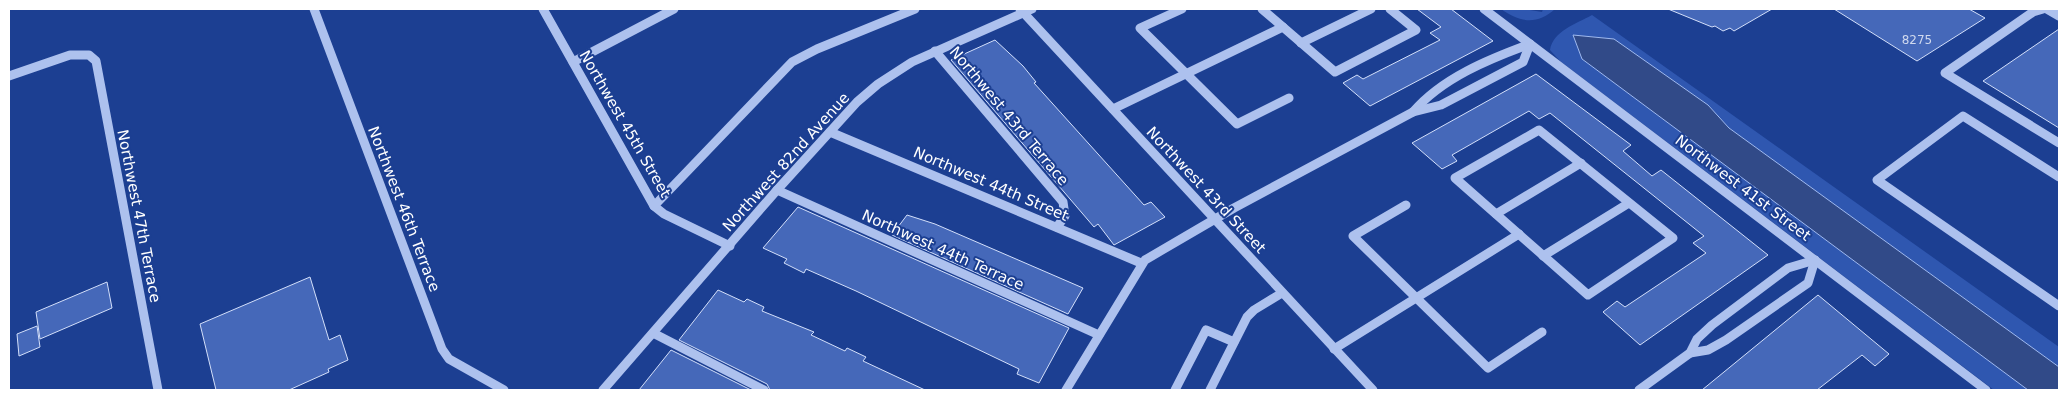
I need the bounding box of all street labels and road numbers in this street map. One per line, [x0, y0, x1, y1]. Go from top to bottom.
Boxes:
street label: Northwest 43rd Terrace [946, 43, 1072, 189]
street label: Northwest 45th Street [576, 47, 675, 201]
street label: Northwest 82nd Avenue [719, 89, 853, 235]
street label: Northwest 43rd Street [1143, 123, 1270, 257]
street label: Northwest 46th Terrace [364, 124, 444, 294]
street label: Northwest 47th Terrace [113, 128, 165, 304]
street label: Northwest 41st Street [1672, 131, 1814, 245]
street label: Northwest 44th Street [911, 143, 1071, 225]
street label: Northwest 44th Terrace [859, 206, 1027, 294]

